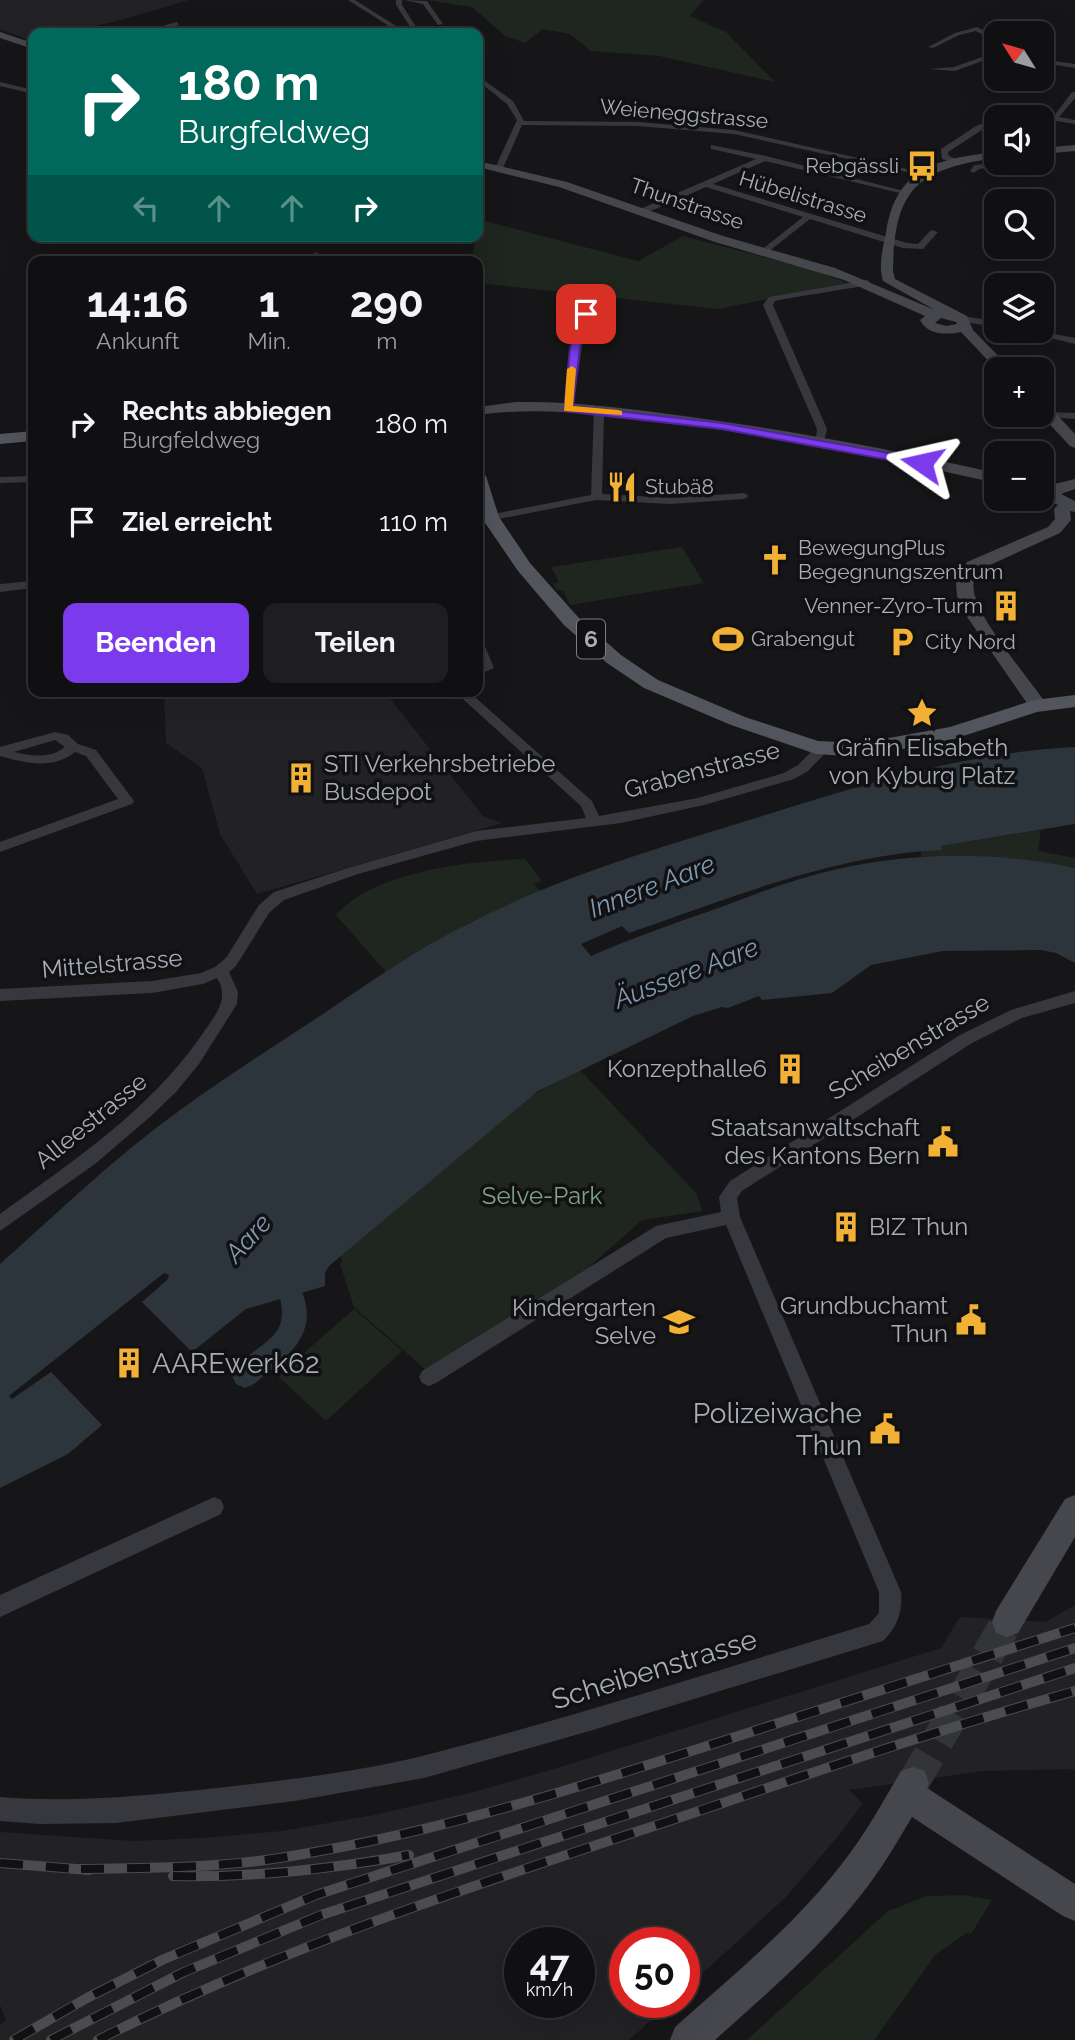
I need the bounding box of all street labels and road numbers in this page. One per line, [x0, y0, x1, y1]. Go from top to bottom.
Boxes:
street label: Weieneggstrasse [599, 94, 769, 133]
street label: Hübelistrasse [736, 165, 870, 228]
street label: Thunstrasse [627, 172, 747, 235]
road number: 6 [577, 620, 605, 659]
street label: Grabenstrasse [621, 735, 783, 804]
street label: Mittelstrasse [40, 943, 184, 984]
street label: Scheibenstrasse [823, 987, 994, 1106]
street label: Alleestrasse [29, 1067, 153, 1175]
street label: Scheibenstrasse [548, 1623, 761, 1716]

